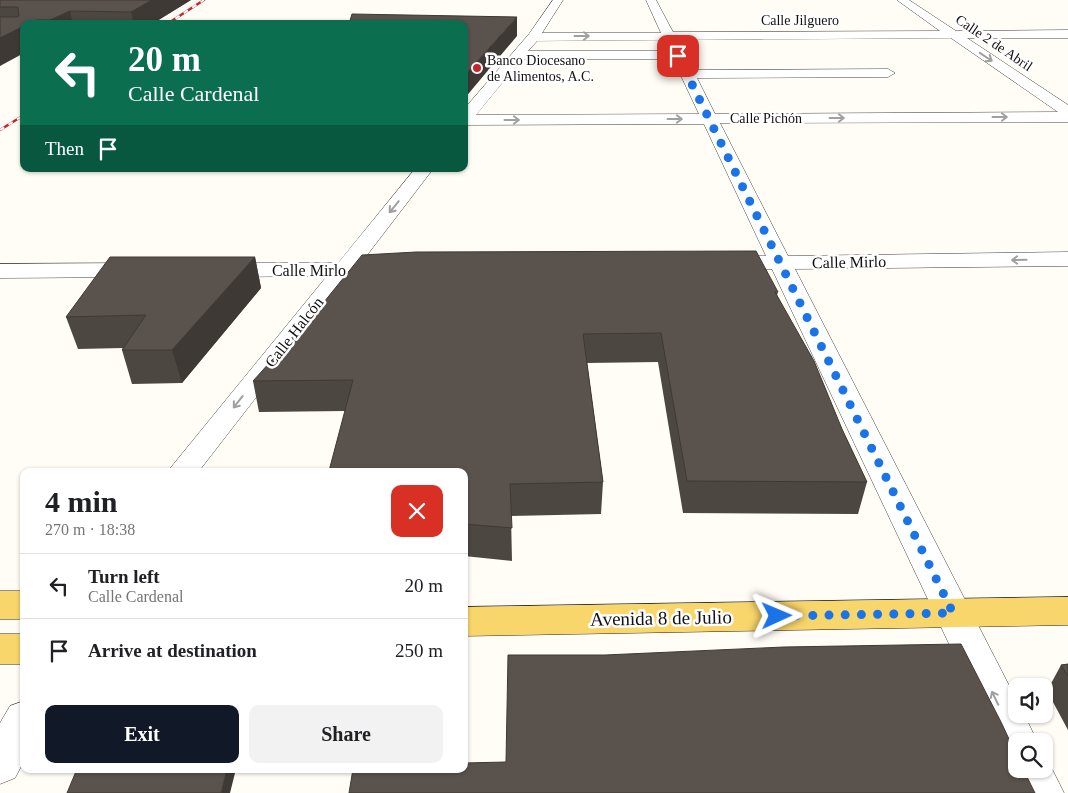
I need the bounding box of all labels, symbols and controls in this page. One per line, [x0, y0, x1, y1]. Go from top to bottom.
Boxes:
street label: Calle 2 de Abril [953, 12, 1035, 74]
street label: Calle Jilguero [761, 13, 839, 28]
one-way arrow [574, 31, 590, 41]
pin [657, 35, 699, 77]
icon: left [45, 40, 110, 105]
text: 20 m [128, 40, 201, 79]
icon: arrive [664, 42, 692, 70]
one-way arrow [978, 52, 992, 62]
place label: Banco Diocesano de Alimentos, A.C. [487, 53, 594, 84]
marker: Banco Diocesano de Alimentos, A.C. [471, 62, 483, 74]
text: Calle Cardenal [128, 81, 259, 106]
street label: Calle Pichón [730, 111, 802, 126]
one-way arrow [992, 112, 1008, 122]
one-way arrow [829, 113, 845, 123]
one-way arrow [666, 114, 683, 124]
one-way arrow [504, 115, 520, 125]
icon: arrive [94, 135, 122, 163]
text: Then [45, 138, 84, 159]
one-way arrow [388, 200, 399, 213]
street label: Calle Mirlo [812, 253, 886, 271]
one-way arrow [1012, 255, 1028, 265]
street label: Calle Mirlo [272, 262, 346, 279]
street label: Calle Halcón [261, 294, 327, 370]
one-way arrow [233, 396, 244, 409]
text: 4 min [45, 485, 118, 518]
button: close [391, 485, 443, 537]
text: 270 m · 18:38 [45, 521, 135, 538]
text: Turn left [88, 566, 160, 587]
icon: left [45, 572, 73, 600]
text: 20 m [404, 575, 443, 596]
text: Calle Cardenal [88, 588, 184, 605]
position arrow [750, 589, 802, 641]
street label: Avenida 8 de Julio [590, 606, 732, 630]
icon: arrive [45, 637, 73, 665]
text: Arrive at destination [88, 640, 257, 661]
text: 250 m [395, 640, 443, 661]
map controls [1008, 678, 1053, 778]
button: sound [1008, 678, 1053, 723]
one-way arrow [990, 690, 1000, 705]
button: Exit [45, 705, 239, 763]
button: Share [249, 705, 443, 763]
button: search [1008, 733, 1053, 778]

